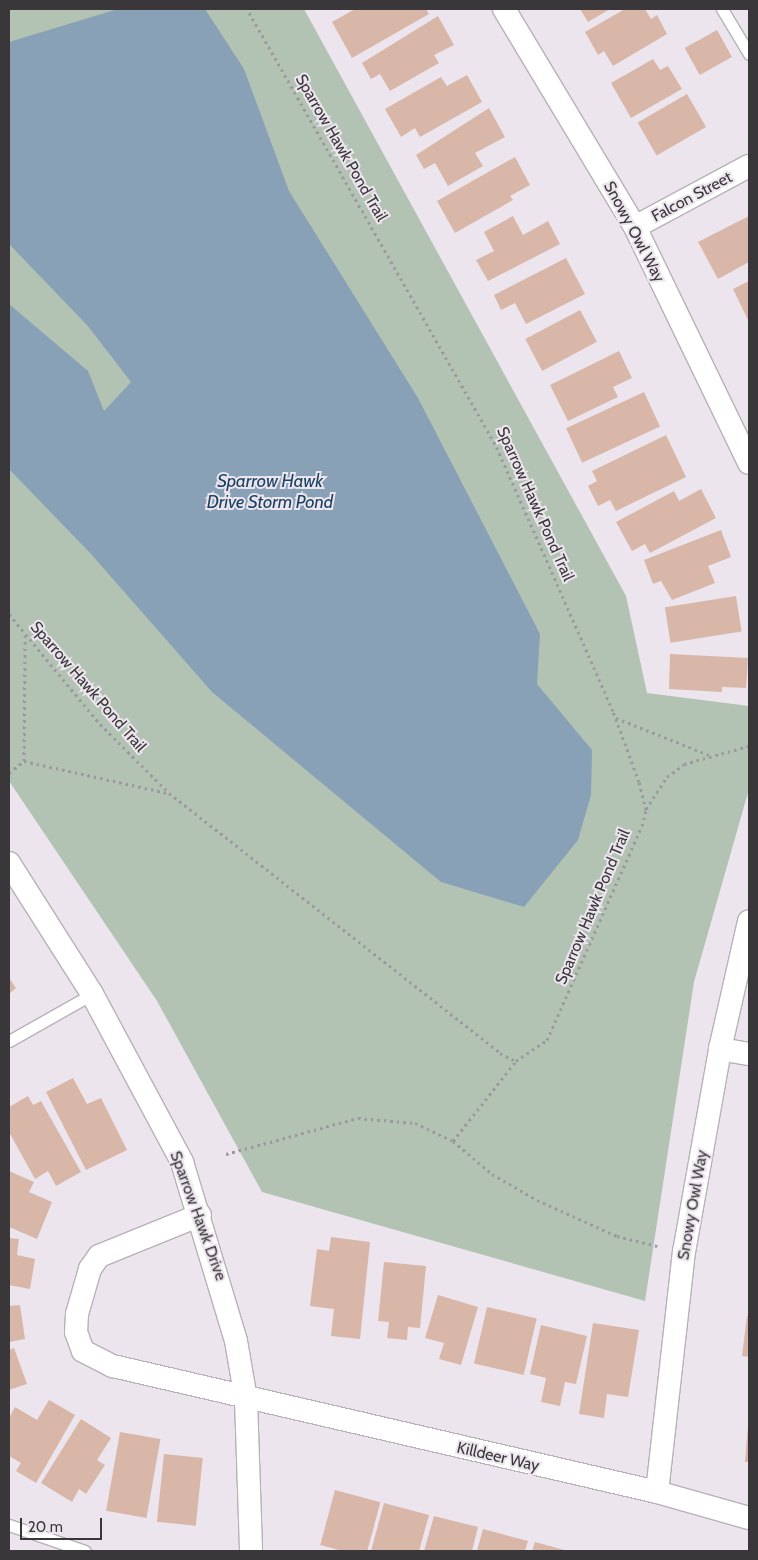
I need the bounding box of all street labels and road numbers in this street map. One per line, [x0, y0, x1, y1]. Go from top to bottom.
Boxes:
street label: Sparrow Hawk Pond Trail [291, 71, 391, 225]
street label: Falcon Street [648, 168, 736, 226]
street label: Snowy Owl Way [599, 178, 669, 286]
street label: Sparrow Hawk Pond Trail [492, 424, 578, 584]
street label: Sparrow Hawk Pond Trail [26, 618, 150, 756]
street label: Sparrow Hawk Pond Trail [552, 827, 634, 987]
street label: Snowy Owl Way [674, 1148, 712, 1262]
street label: Sparrow Hawk Drive [166, 1149, 230, 1283]
street label: Killdeer Way [455, 1438, 541, 1476]

